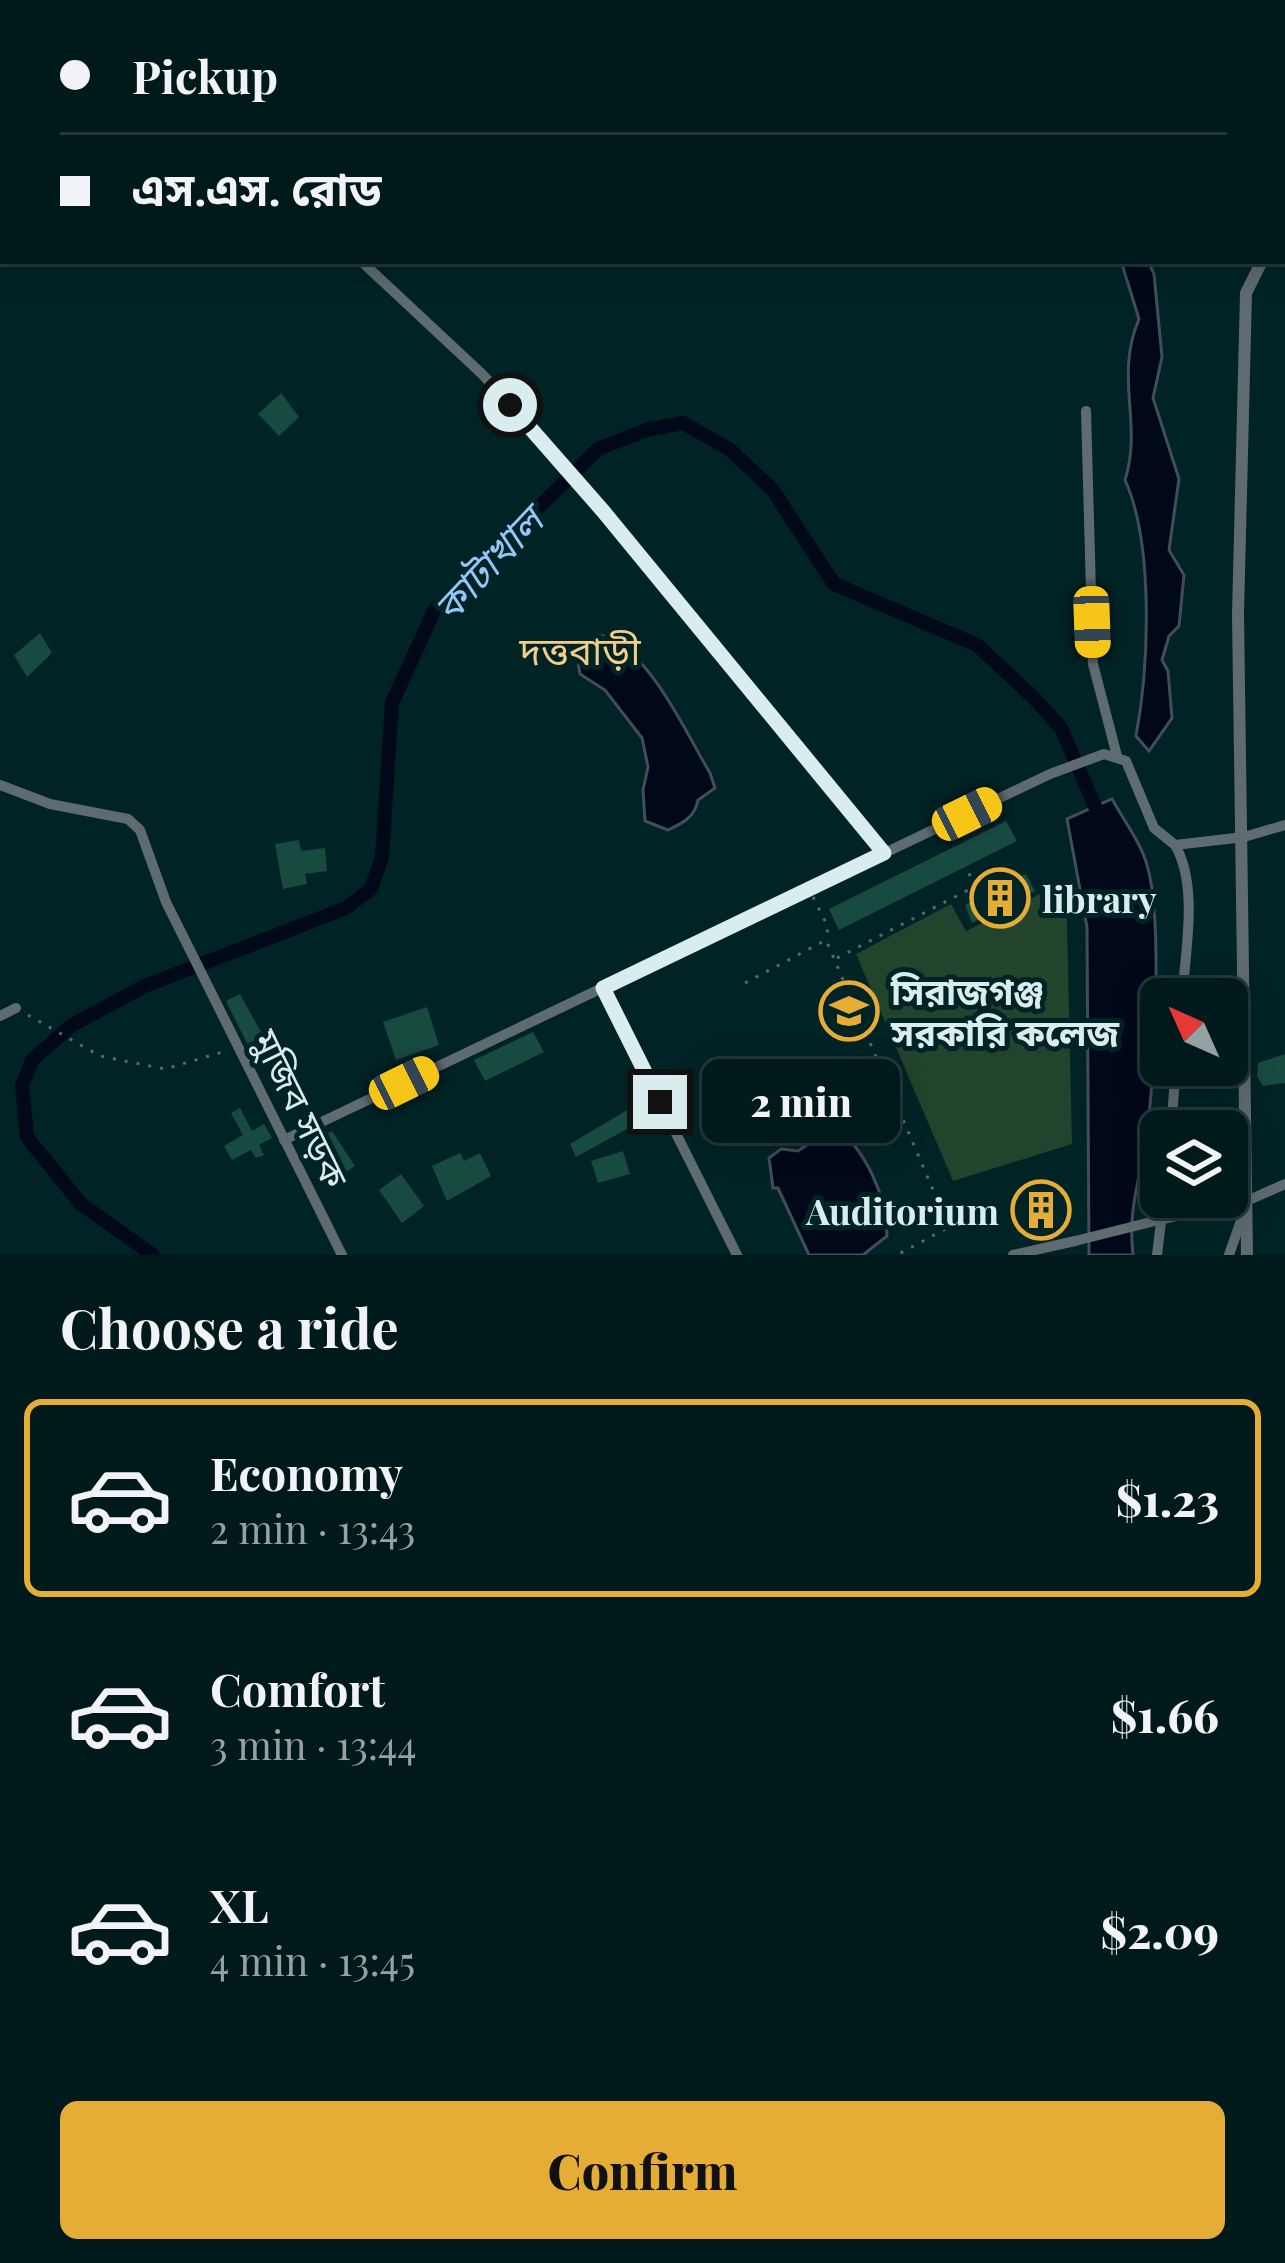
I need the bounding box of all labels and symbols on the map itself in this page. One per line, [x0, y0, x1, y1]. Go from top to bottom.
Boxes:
route start [483, 378, 537, 432]
water label: কাটাখাল [421, 490, 558, 631]
car [1073, 585, 1111, 659]
district label: দত্তবাড়ী [518, 623, 641, 675]
car [927, 782, 1007, 846]
building icon: library [969, 867, 1031, 929]
place label: library [1042, 874, 1157, 922]
place label: সিরাজগঞ্জ সরকারি কলেজ [890, 966, 1119, 1055]
north arrow [1140, 978, 1248, 1086]
school or university icon: সিরাজগঞ্জ সরকারি কলেজ [818, 980, 880, 1042]
street label: মুজিব সড়ক [243, 1020, 361, 1196]
car [364, 1051, 444, 1115]
callout: 2 min [702, 1060, 900, 1144]
route end [633, 1075, 687, 1129]
building icon: Auditorium [1010, 1179, 1072, 1241]
place label: Auditorium [805, 1186, 999, 1234]

